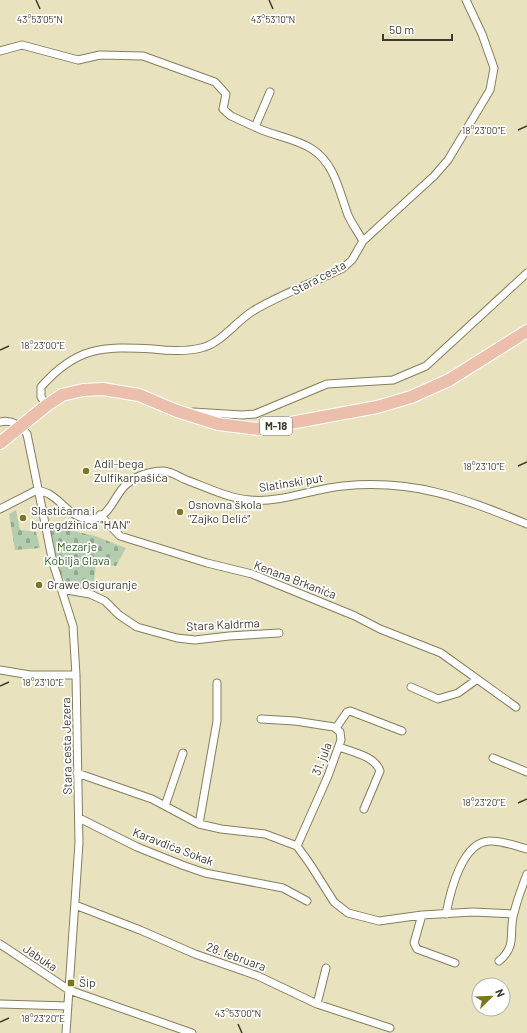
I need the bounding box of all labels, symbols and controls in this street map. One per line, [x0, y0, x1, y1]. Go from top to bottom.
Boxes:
text: 43°53'05"N [17, 13, 63, 25]
text: 43°53'10"N [251, 13, 295, 25]
scale bar [383, 16, 452, 42]
text: 50 m [389, 22, 414, 36]
text: 18°23'00"E [462, 124, 506, 136]
street label: Stara cesta [289, 257, 348, 297]
text: 18°23'00"E [21, 339, 65, 351]
road number: M-18 [260, 417, 292, 435]
place label: Adil-bega Zulfikarpašića [94, 456, 168, 484]
text: 18°23'10"E [463, 460, 505, 472]
marker: Adil-bega Zulfikarpašića [81, 466, 91, 476]
street label: Slatinski put [258, 470, 324, 494]
place label: Osnovna škola "Zajko Delić" [188, 497, 262, 525]
place label: Slastičarna i buregdžinica "HAN" [31, 503, 130, 531]
marker: Osnovna škola "Zajko Delić" [175, 507, 185, 517]
marker: Slastičarna i buregdžinica "HAN" [18, 513, 28, 523]
park label: Mezarje Kobilja Glava [44, 539, 110, 567]
street label: Kenana Brkanića [252, 557, 338, 601]
place label: Grawe Osiguranje [47, 577, 137, 591]
marker: Grawe Osiguranje [34, 580, 44, 590]
street label: Stara Kaldrma [186, 615, 260, 633]
text: 18°23'10"E [22, 676, 64, 688]
street label: Stara cesta Jezera [58, 697, 74, 795]
street label: 31. jula [308, 740, 334, 777]
text: 18°23'20"E [462, 796, 506, 808]
street label: Karavdića Sokak [131, 824, 216, 868]
street label: 28. februara [205, 939, 268, 973]
street label: Jabuka [21, 941, 60, 974]
place label: Šip [79, 975, 96, 989]
north arrow [471, 977, 511, 1017]
marker: Šip [66, 978, 76, 988]
text: N [493, 987, 508, 999]
text: 43°53'00"N [215, 1007, 261, 1019]
text: 18°23'20"E [21, 1012, 65, 1024]

